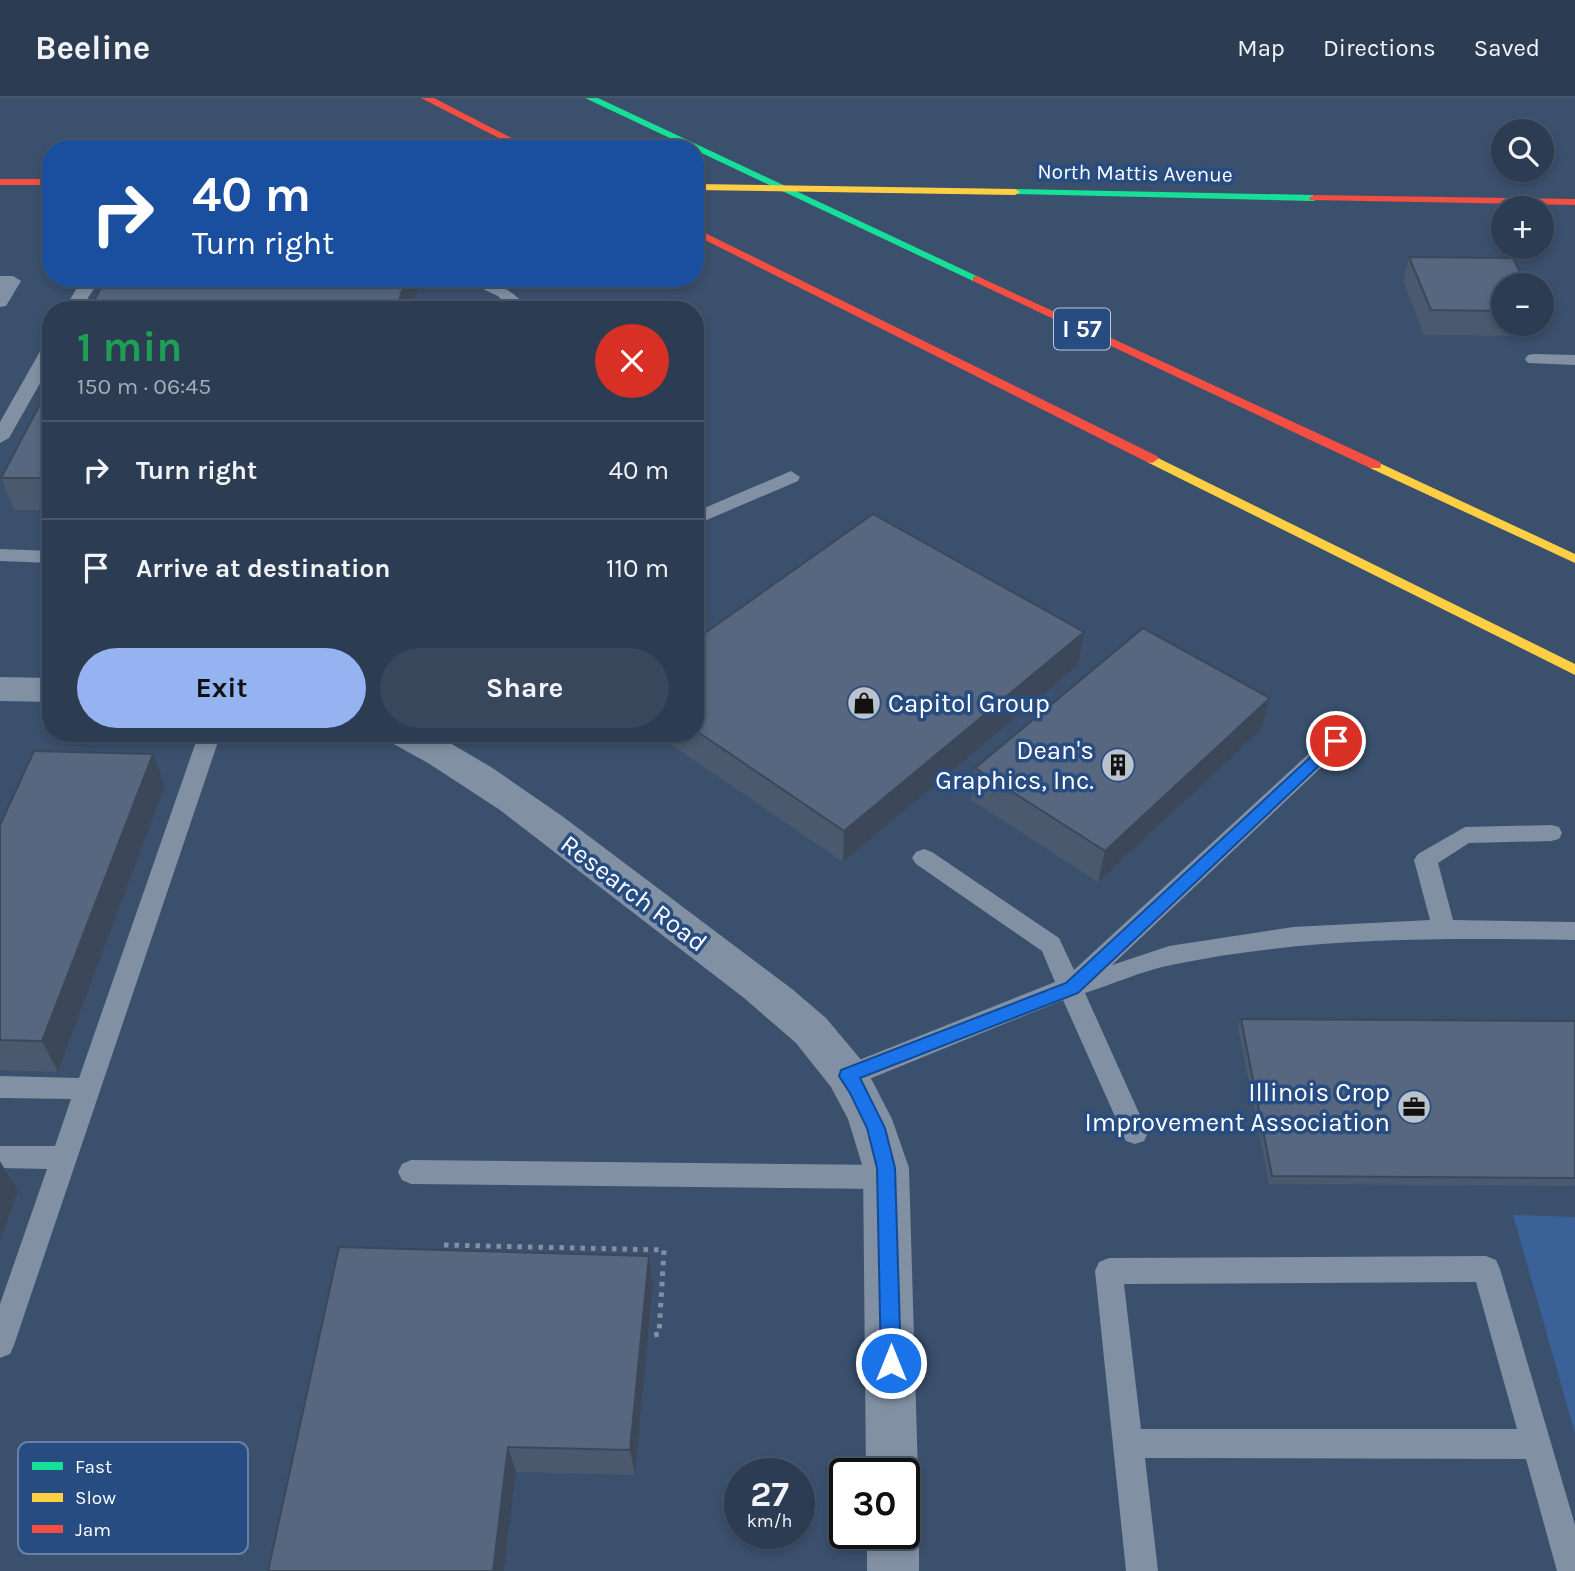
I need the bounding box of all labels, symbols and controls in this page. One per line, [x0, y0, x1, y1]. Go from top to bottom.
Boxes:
text: Beeline [35, 29, 150, 67]
text: Map [1237, 34, 1285, 62]
text: Directions [1323, 34, 1436, 62]
text: Saved [1474, 34, 1540, 62]
map controls [1491, 119, 1554, 336]
button: search [1491, 119, 1554, 182]
street label: North Mattis Avenue [1037, 159, 1233, 187]
text: 40 m [192, 166, 311, 223]
icon: right [77, 168, 168, 259]
button: + [1491, 196, 1554, 259]
text: Turn right [192, 225, 334, 262]
button: − [1491, 273, 1554, 336]
road number: I 57 [1054, 308, 1110, 350]
text: 1 min [77, 322, 182, 372]
button: close [595, 324, 669, 398]
text: 150 m · 06:45 [77, 373, 211, 400]
icon: right [77, 451, 115, 489]
text: Turn right [136, 455, 257, 486]
text: 40 m [609, 455, 669, 486]
icon: arrive [77, 549, 115, 587]
text: Arrive at destination [136, 553, 390, 584]
text: 110 m [606, 553, 669, 584]
button: Exit [77, 648, 366, 728]
button: Share [380, 648, 669, 728]
shop icon: Capitol Group [845, 684, 883, 722]
place label: Capitol Group [888, 688, 1050, 719]
pin [1306, 711, 1366, 771]
icon: arrive [1317, 722, 1355, 760]
place label: Dean's Graphics, Inc. [935, 735, 1094, 796]
building icon: Dean's Graphics, Inc. [1099, 746, 1137, 784]
street label: Research Road [554, 828, 713, 958]
place label: Illinois Crop Improvement Association [1084, 1077, 1390, 1138]
office icon: Illinois Crop Improvement Association [1395, 1088, 1433, 1126]
position arrow [854, 1326, 928, 1400]
legend [18, 1442, 248, 1554]
text: Fast [75, 1456, 112, 1478]
speed limit sign: 30 [829, 1458, 920, 1549]
text: 27 [750, 1474, 789, 1515]
text: Slow [75, 1487, 116, 1509]
text: km/h [747, 1510, 792, 1532]
text: Jam [75, 1519, 111, 1541]

